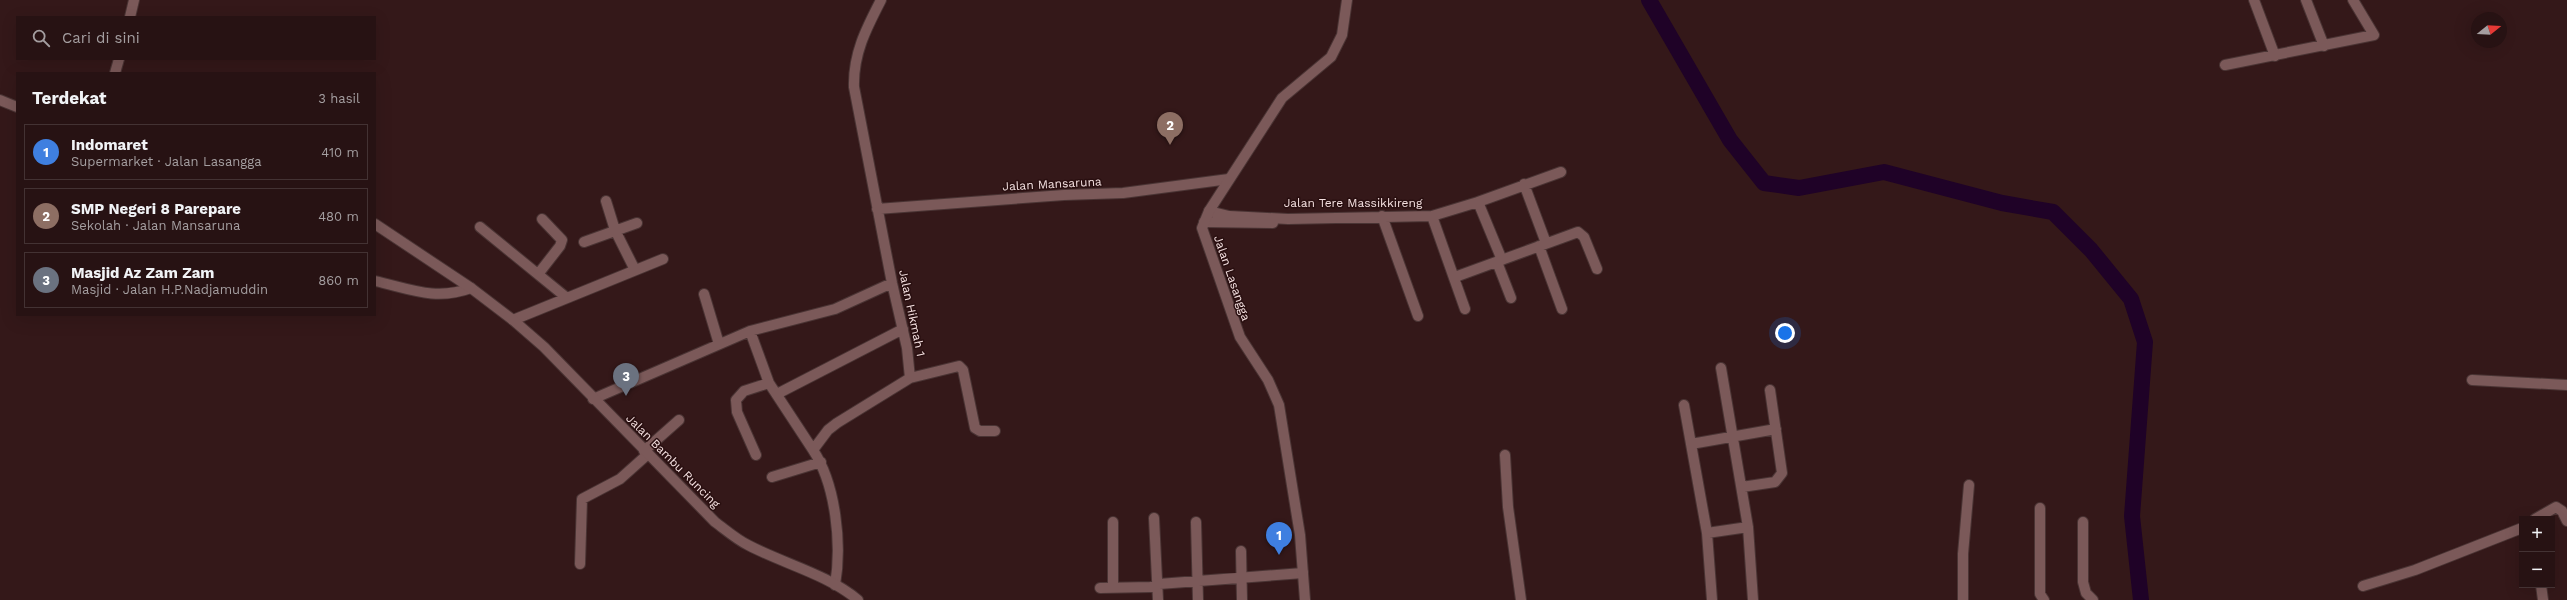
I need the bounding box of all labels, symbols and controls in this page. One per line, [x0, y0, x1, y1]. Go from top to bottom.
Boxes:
north arrow [2471, 12, 2507, 48]
search box [16, 16, 376, 60]
icon: search [30, 27, 52, 49]
text: Cari di sini [62, 29, 140, 47]
text: Terdekat [32, 88, 107, 108]
text: 3 hasil [318, 91, 360, 106]
pin: 2 [1157, 112, 1183, 145]
text: Indomaret [71, 136, 148, 154]
text: 1 [43, 145, 49, 160]
text: 410 m [321, 145, 359, 160]
text: Supermarket · Jalan Lasangga [71, 154, 262, 169]
street label: Jalan Mansaruna [1002, 174, 1102, 194]
street label: Jalan Tere Massikkireng [1284, 196, 1423, 210]
text: SMP Negeri 8 Parepare [71, 200, 241, 218]
text: 2 [42, 209, 50, 224]
text: 480 m [318, 209, 359, 224]
text: Sekolah · Jalan Mansaruna [71, 218, 240, 233]
street label: Jalan Lasangga [1211, 233, 1253, 323]
text: Masjid Az Zam Zam [71, 264, 215, 282]
street label: Jalan Hikmah 1 [896, 268, 928, 358]
text: 3 [42, 273, 50, 288]
text: 860 m [318, 273, 359, 288]
text: Masjid · Jalan H.P.Nadjamuddin [71, 282, 268, 297]
your location [1775, 323, 1795, 343]
pin: 3 [613, 363, 639, 396]
street label: Jalan Bambu Runcing [623, 411, 723, 511]
map controls [2519, 516, 2555, 588]
button: + [2519, 516, 2555, 552]
pin: 1 [1266, 522, 1292, 555]
button: − [2519, 552, 2555, 588]

